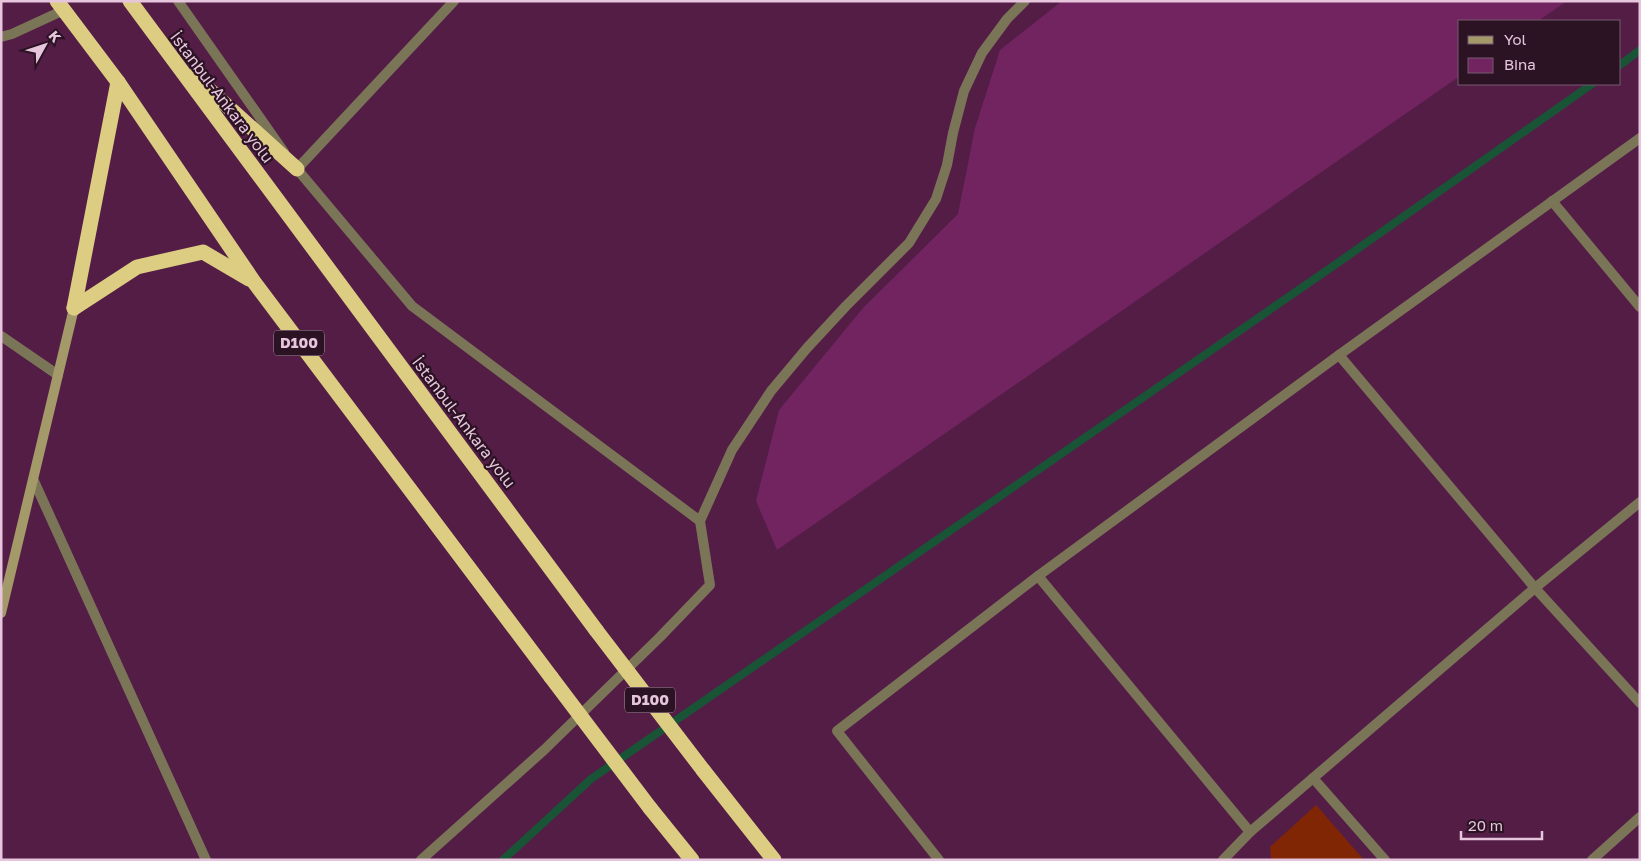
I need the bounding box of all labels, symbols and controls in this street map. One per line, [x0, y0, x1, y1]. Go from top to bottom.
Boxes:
north arrow [20, 20, 70, 70]
legend [1458, 20, 1621, 85]
text: K [46, 27, 65, 46]
street label: İstanbul-Ankara yolu [166, 27, 278, 167]
text: Yol [1504, 30, 1526, 48]
text: Bina [1504, 55, 1536, 73]
road number: D100 [274, 330, 324, 356]
street label: İstanbul-Ankara yolu [408, 352, 520, 492]
road number: D100 [625, 688, 675, 712]
scale bar [1461, 808, 1542, 840]
text: 20 m [1468, 816, 1503, 834]

